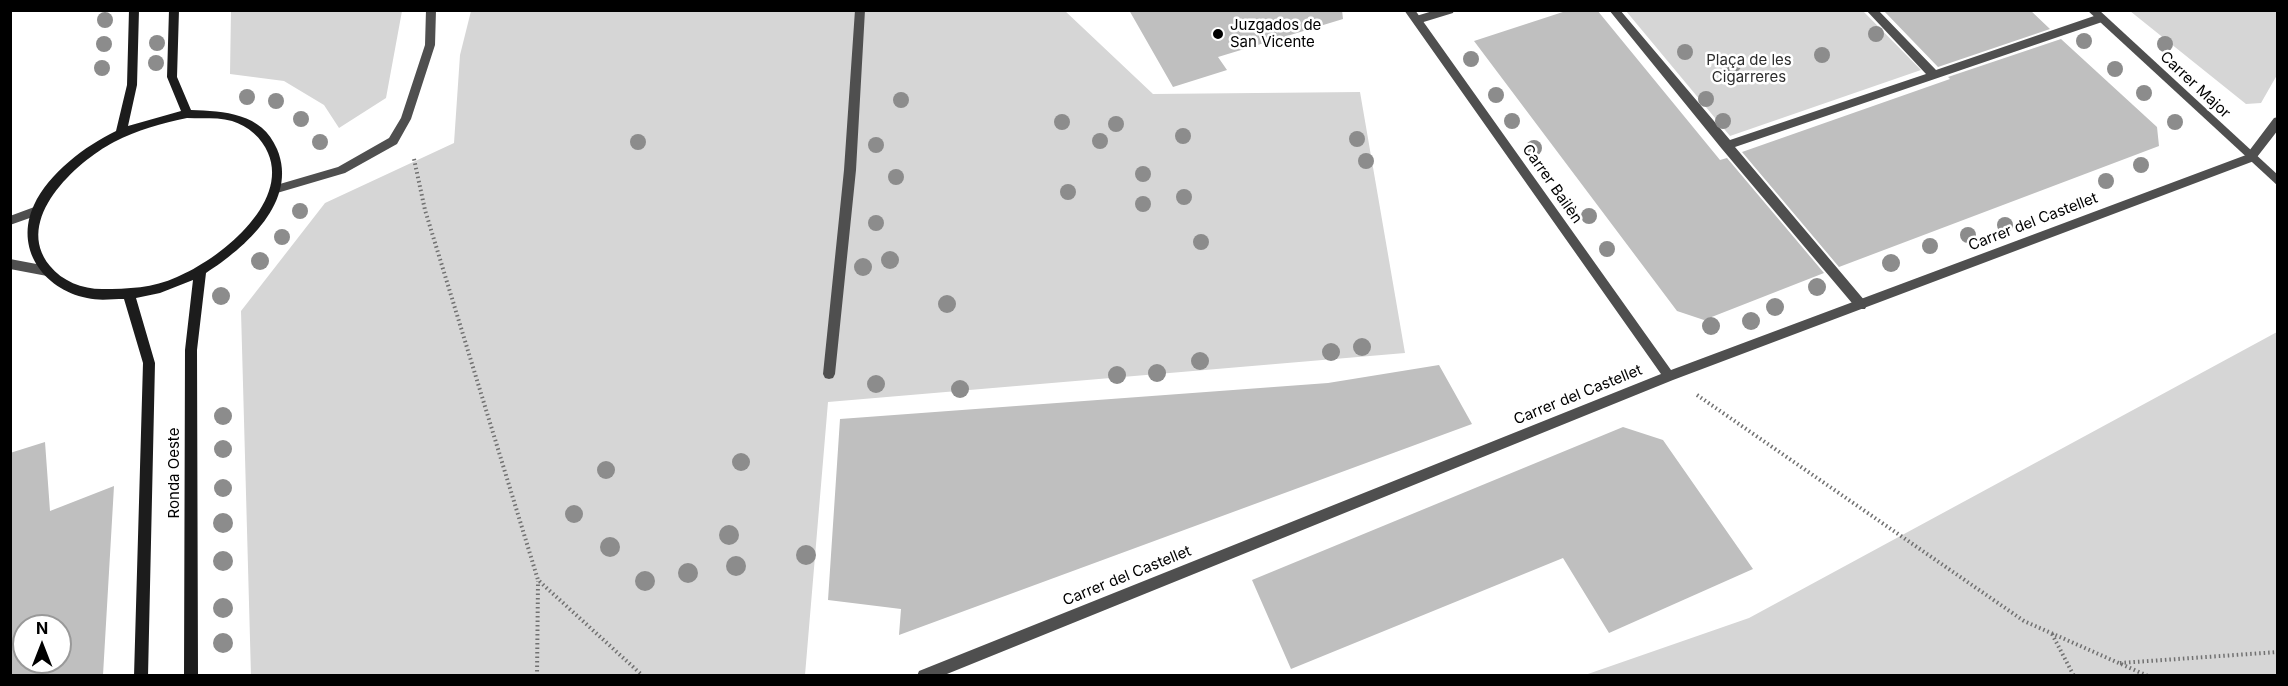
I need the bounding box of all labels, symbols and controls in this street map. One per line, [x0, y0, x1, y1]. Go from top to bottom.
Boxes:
place label: Juzgados de San Vicente [1230, 16, 1321, 51]
marker: Juzgados de San Vicente [1211, 27, 1225, 41]
street label: Carrer Major [2156, 48, 2234, 122]
park label: Plaça de les Cigarreres [1706, 51, 1792, 86]
street label: Carrer Bailèn [1518, 141, 1586, 227]
street label: Carrer del Castellet [1966, 189, 2100, 255]
street label: Carrer del Castellet [1511, 361, 1645, 429]
street label: Ronda Oeste [165, 428, 183, 518]
street label: Carrer del Castellet [1060, 542, 1194, 610]
north arrow [12, 614, 72, 674]
text: N [36, 618, 48, 638]

